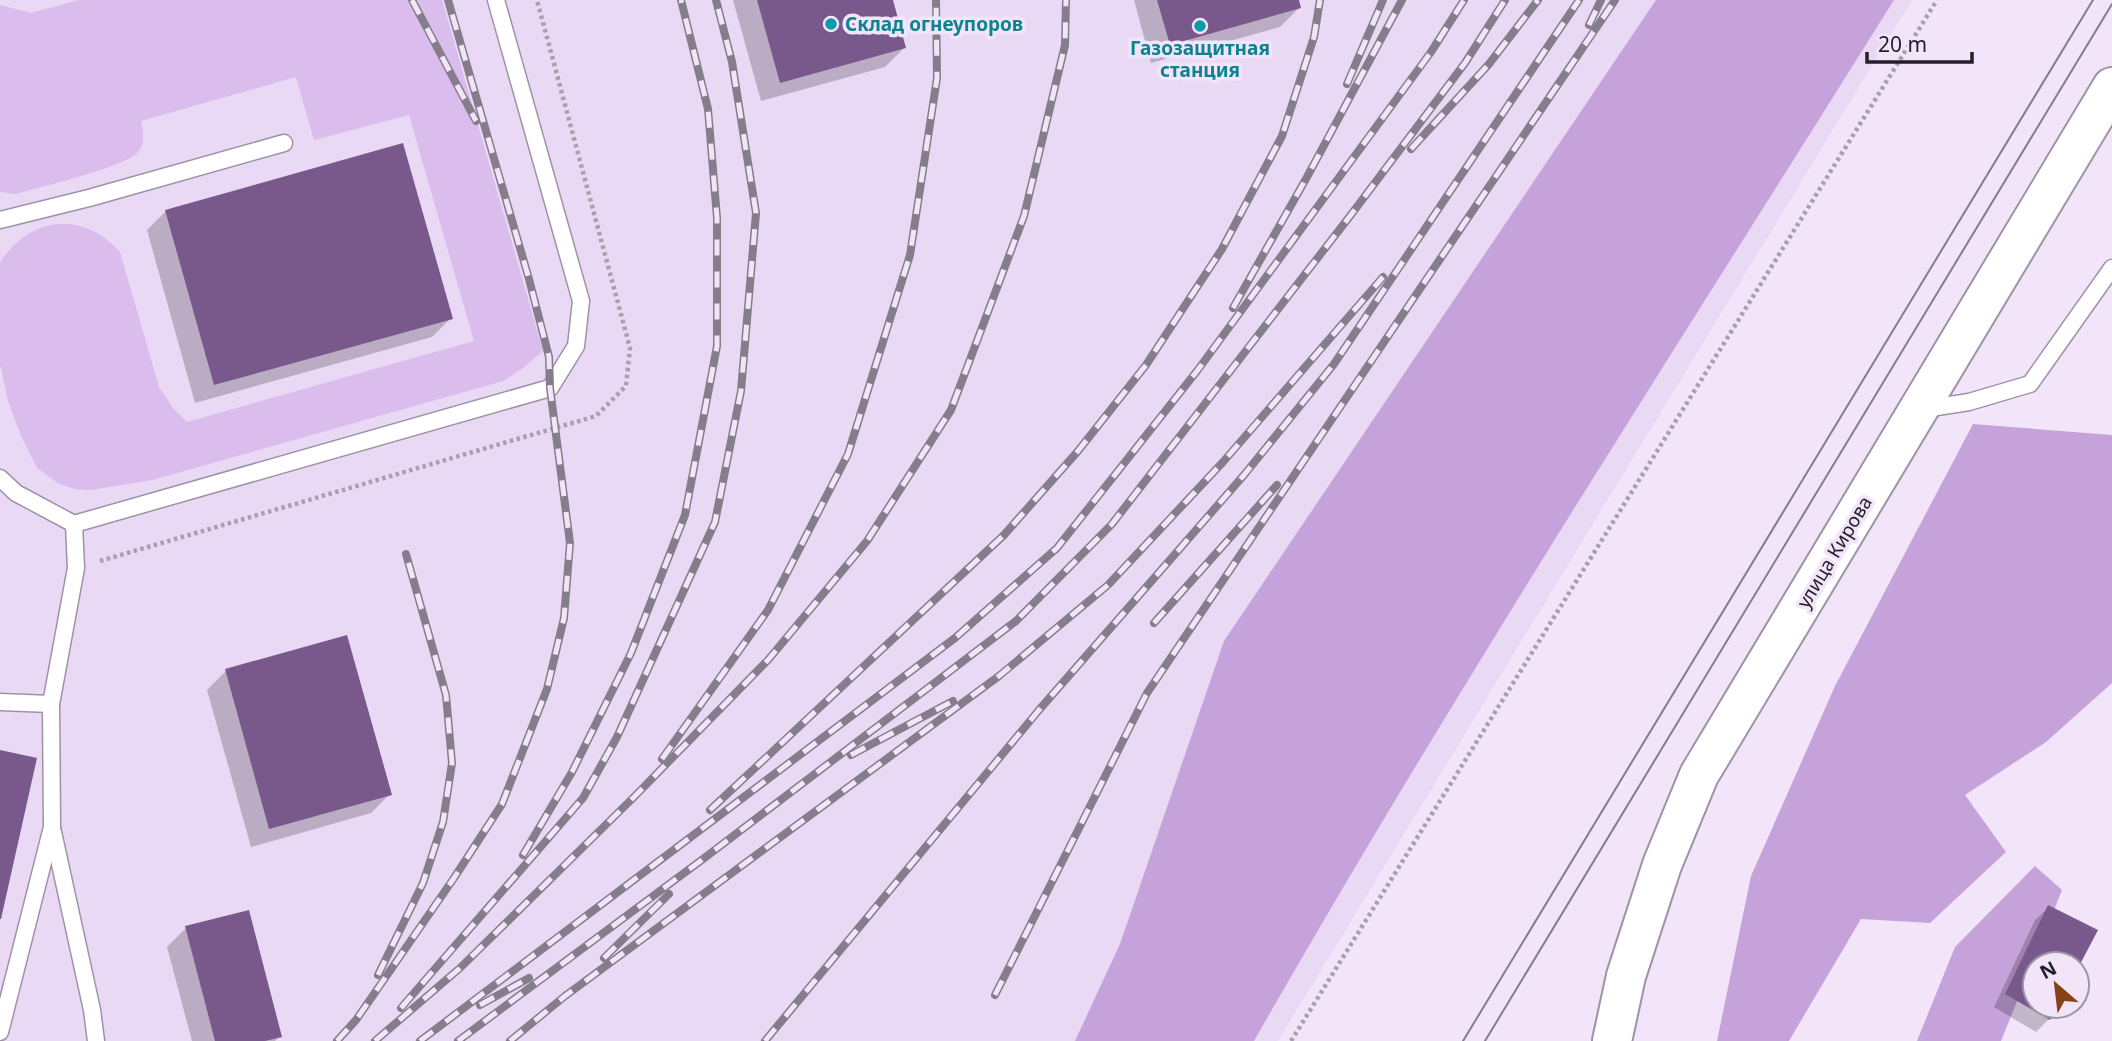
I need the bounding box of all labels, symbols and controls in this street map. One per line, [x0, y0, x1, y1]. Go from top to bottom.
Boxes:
place label: Склад огнеупоров [845, 11, 1023, 37]
marker: Склад огнеупоров [823, 16, 839, 32]
marker: Газозащитная станция [1192, 18, 1208, 34]
scale bar [1867, 21, 1972, 65]
text: 20 m [1878, 30, 1927, 58]
place label: Газозащитная станция [1130, 35, 1270, 83]
street label: улица Кирова [1790, 491, 1878, 613]
north arrow [2021, 950, 2091, 1020]
text: N [2035, 955, 2061, 985]

